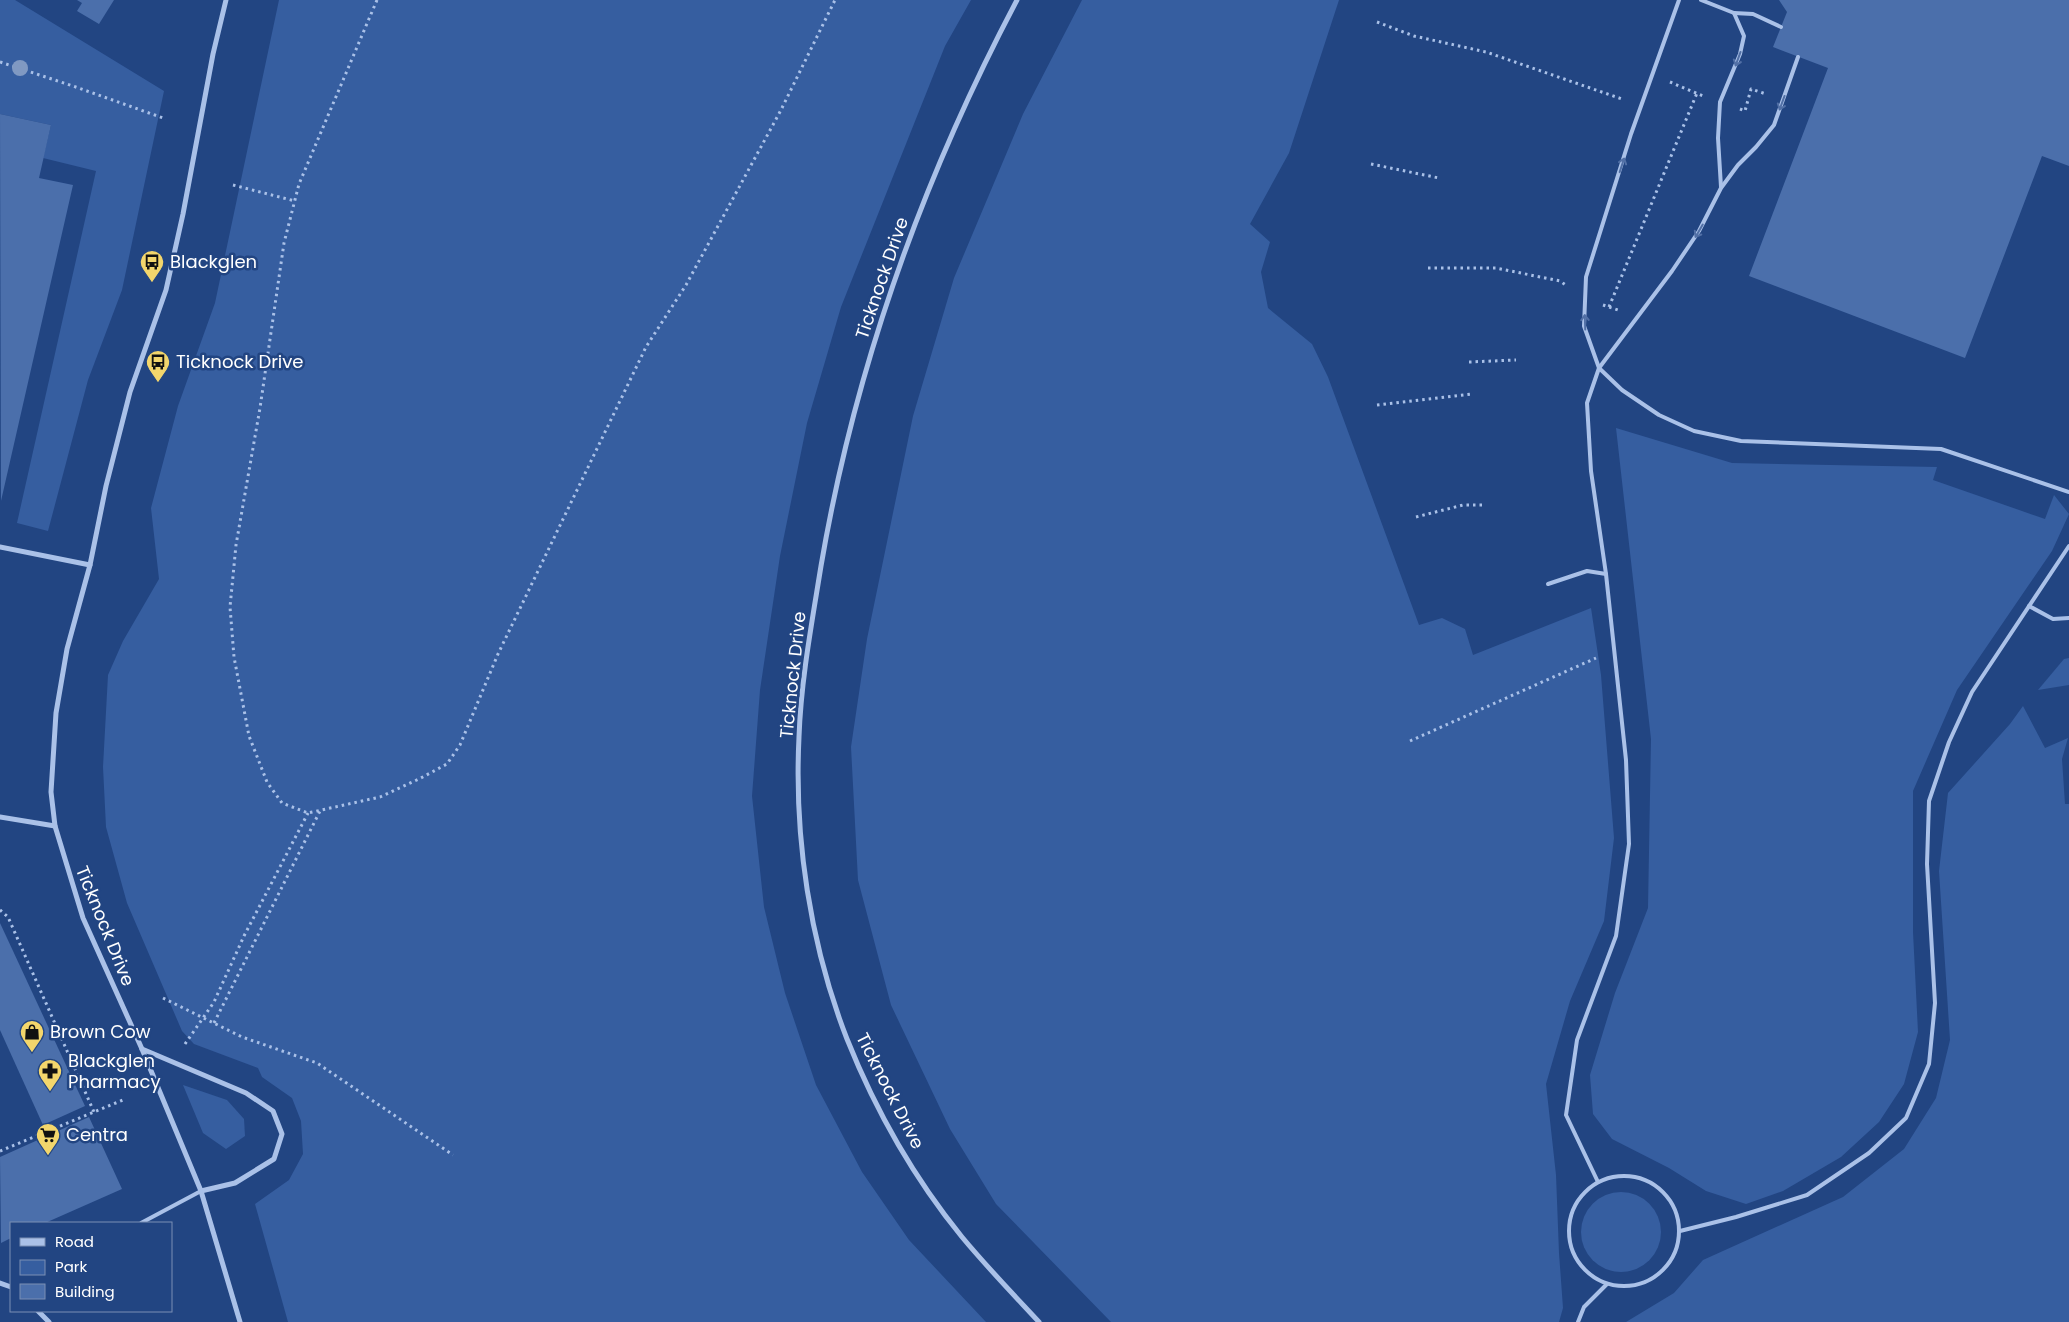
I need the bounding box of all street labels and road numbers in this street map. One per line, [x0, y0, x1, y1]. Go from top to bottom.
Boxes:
street label: Ticknock Drive [849, 213, 914, 342]
street label: Ticknock Drive [773, 610, 812, 740]
street label: Ticknock Drive [70, 862, 141, 990]
street label: Ticknock Drive [850, 1028, 931, 1153]

